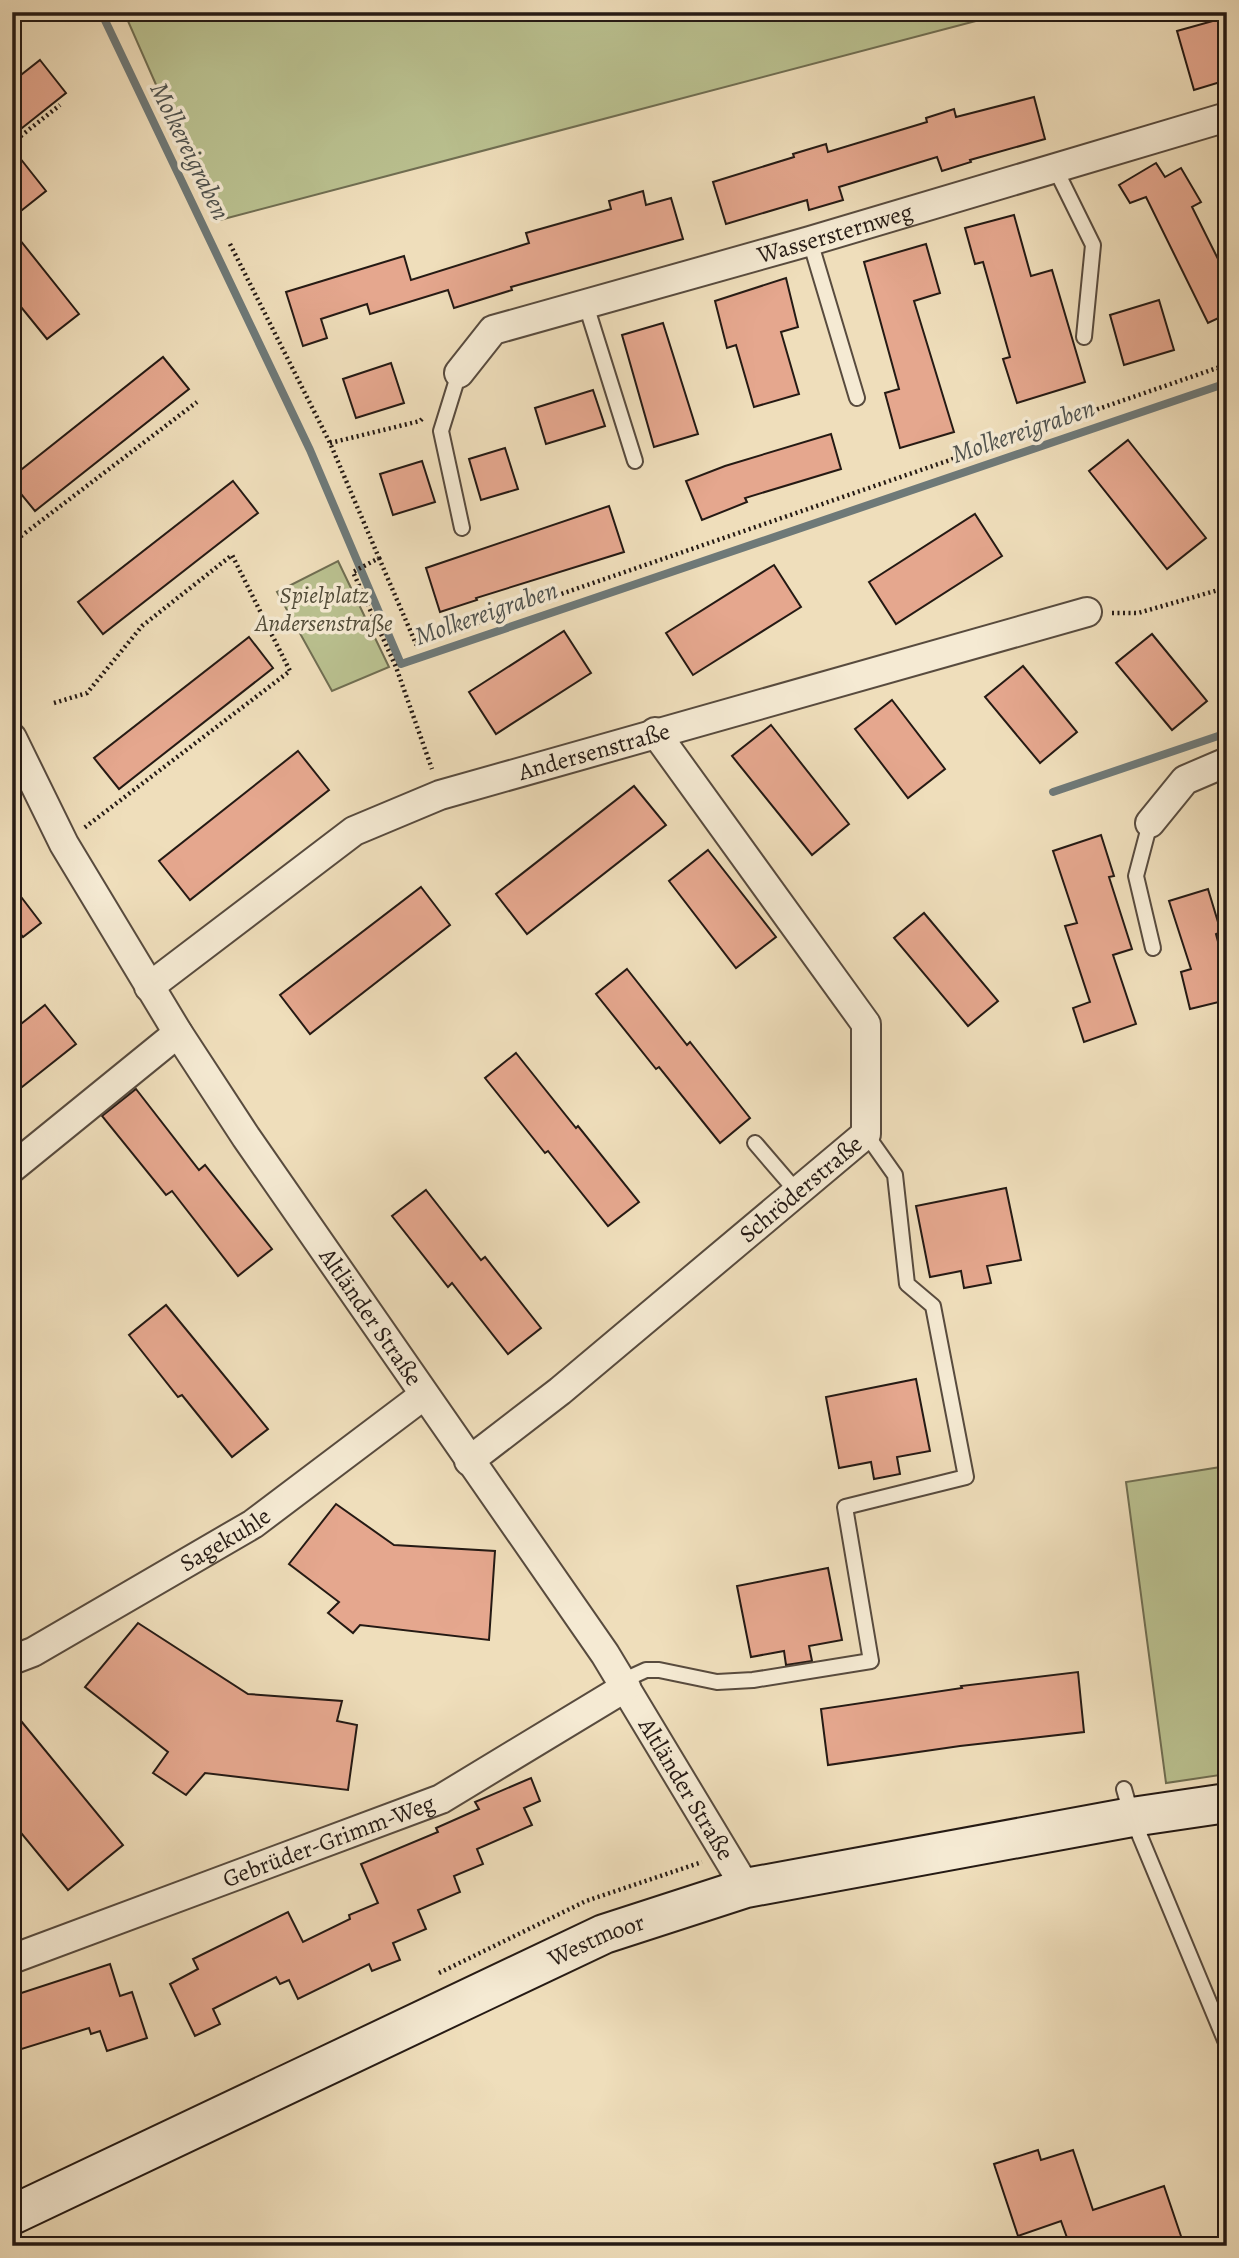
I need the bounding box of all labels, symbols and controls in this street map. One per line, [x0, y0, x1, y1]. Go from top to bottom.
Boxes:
water label: Molkereigraben [142, 76, 238, 226]
street label: Wassersternweg [753, 195, 916, 271]
water label: Molkereigraben [947, 390, 1099, 472]
water label: Molkereigraben [410, 572, 562, 654]
park label: Spielplatz Andersenstraße [253, 579, 393, 639]
street label: Andersenstraße [514, 715, 673, 788]
street label: Schröderstraße [732, 1128, 869, 1250]
street label: Altländer Straße [311, 1241, 430, 1392]
street label: Sagekuhle [174, 1500, 277, 1579]
street label: Altländer Straße [631, 1711, 742, 1866]
street label: Gebrüder-Grimm-Weg [218, 1787, 439, 1895]
street label: Westmoor [542, 1906, 649, 1975]

